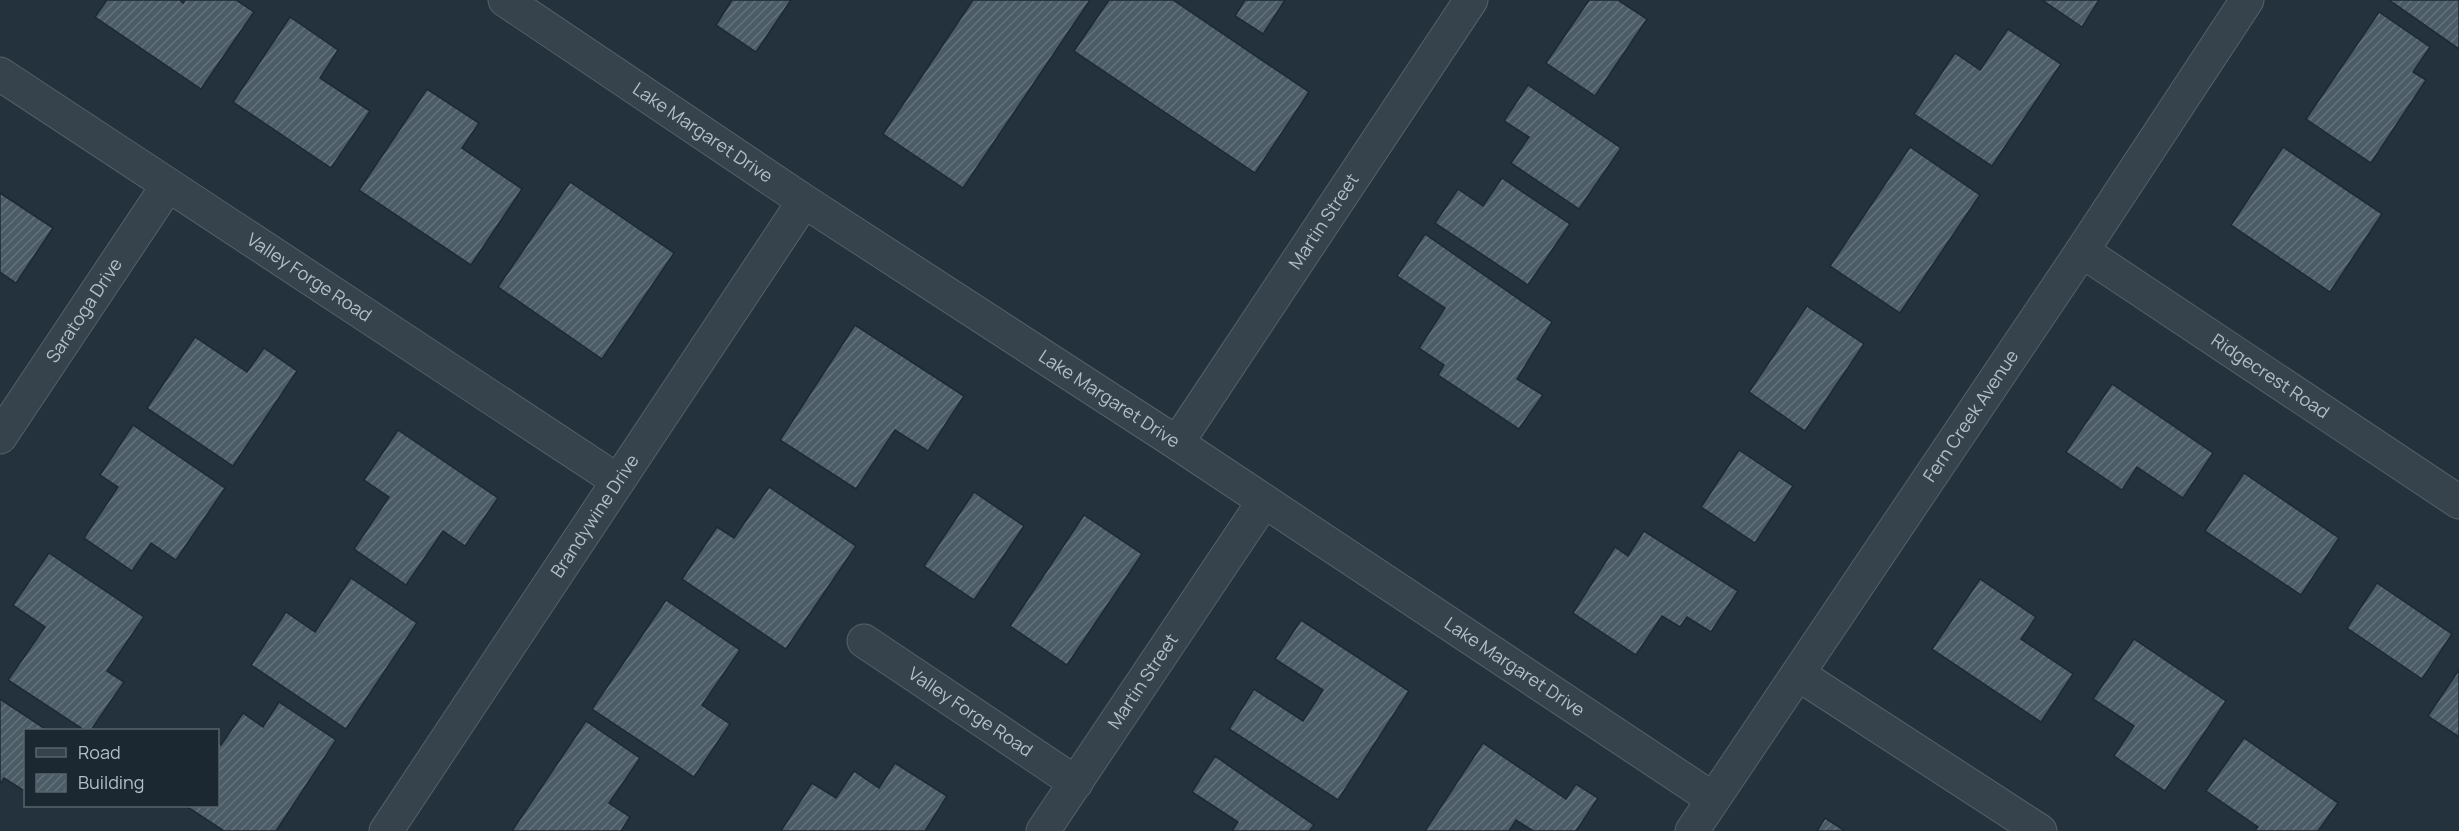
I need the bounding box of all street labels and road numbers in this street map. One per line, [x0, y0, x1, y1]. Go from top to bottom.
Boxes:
street label: Lake Margaret Drive [628, 76, 778, 188]
street label: Martin Street [1283, 168, 1364, 273]
street label: Valley Forge Road [242, 227, 377, 327]
street label: Saratoga Drive [40, 253, 127, 367]
street label: Ridgecrest Road [2207, 327, 2334, 423]
street label: Lake Margaret Drive [1034, 343, 1185, 453]
street label: Fern Creek Avenue [1917, 345, 2023, 486]
street label: Brandywine Drive [545, 449, 644, 582]
street label: Lake Margaret Drive [1440, 611, 1590, 722]
street label: Martin Street [1102, 628, 1183, 733]
street label: Valley Forge Road [904, 661, 1038, 762]

